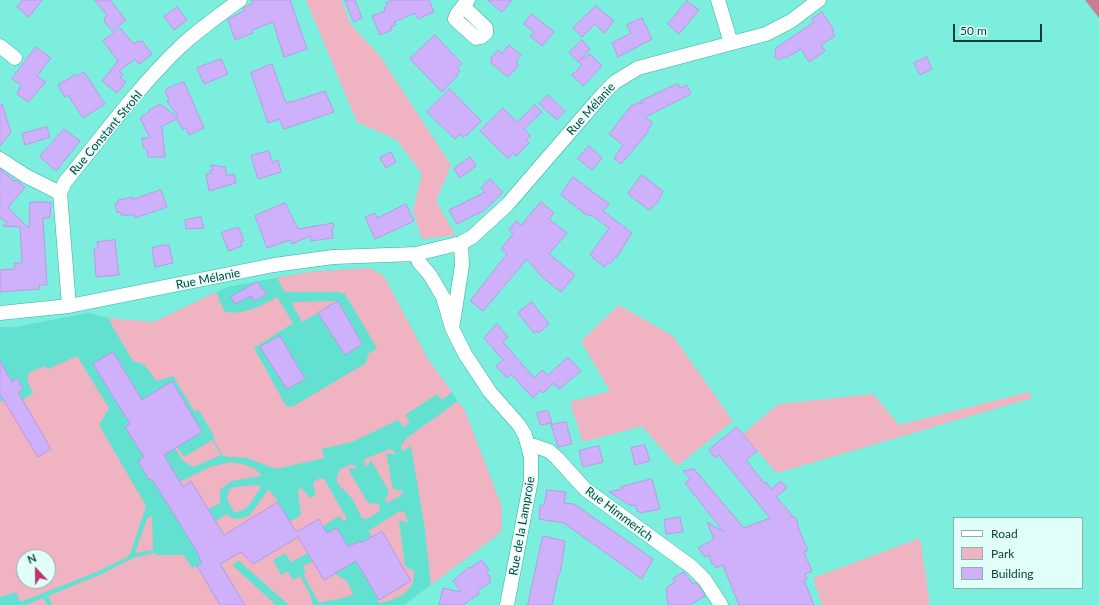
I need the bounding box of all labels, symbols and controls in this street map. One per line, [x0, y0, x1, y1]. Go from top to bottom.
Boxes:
scale bar [955, 16, 1044, 42]
text: 50 m [960, 23, 987, 38]
street label: Rue Mélanie [564, 80, 618, 138]
street label: Rue Constant Strohl [67, 88, 145, 178]
street label: Rue Mélanie [175, 266, 241, 292]
street label: Rue de la Lamproie [506, 475, 538, 577]
street label: Rue Himmerich [582, 484, 656, 544]
legend [953, 517, 1083, 589]
text: Road [991, 526, 1018, 541]
text: Park [991, 546, 1014, 561]
north arrow [16, 549, 56, 589]
text: N [25, 551, 38, 566]
text: Building [991, 566, 1034, 581]

